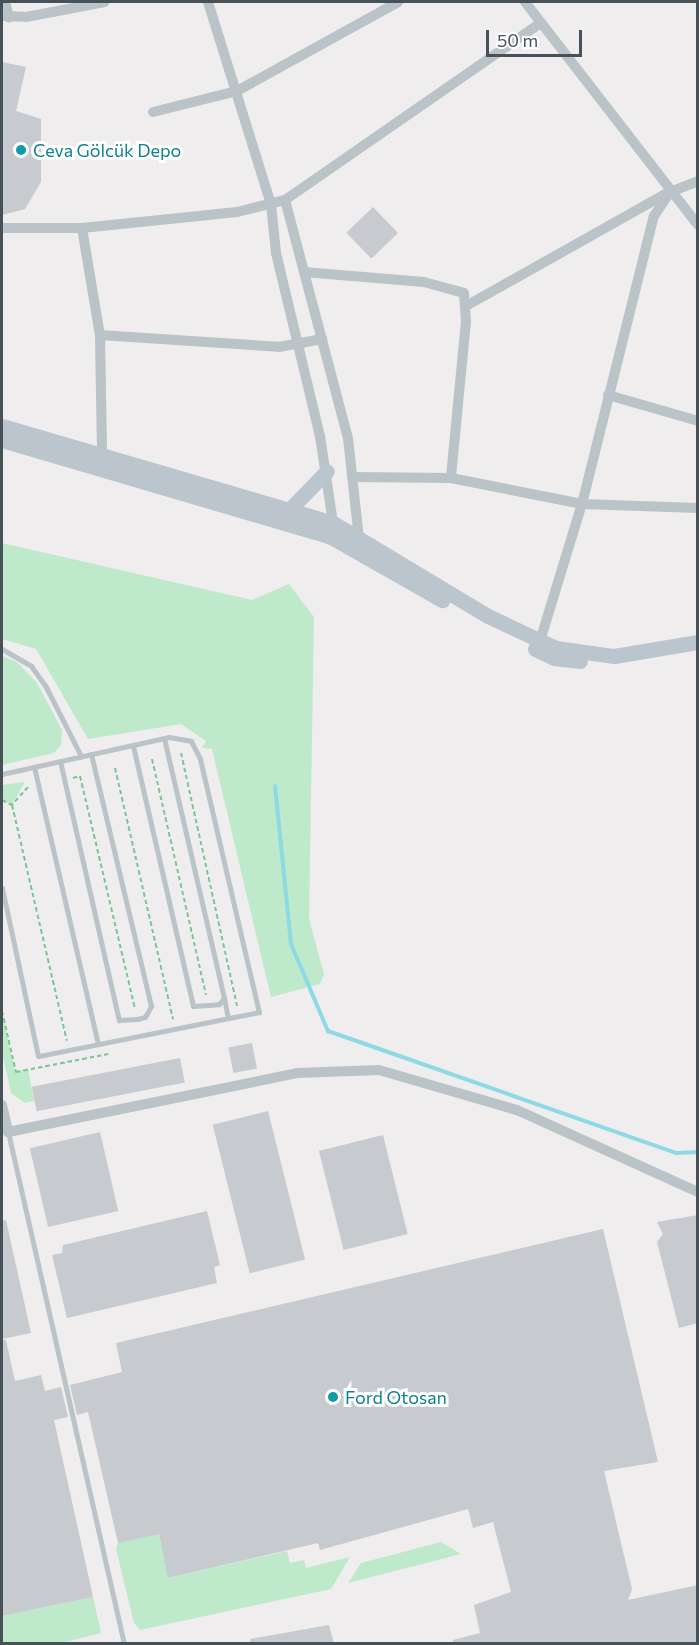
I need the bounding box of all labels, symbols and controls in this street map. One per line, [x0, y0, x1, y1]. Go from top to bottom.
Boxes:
scale bar [489, 18, 585, 56]
text: 50 m [497, 29, 538, 51]
place label: Ceva Gölcük Depo [33, 139, 181, 161]
marker: Ceva Gölcük Depo [14, 143, 28, 157]
place label: Ford Otosan [345, 1386, 447, 1408]
marker: Ford Otosan [326, 1390, 340, 1404]

